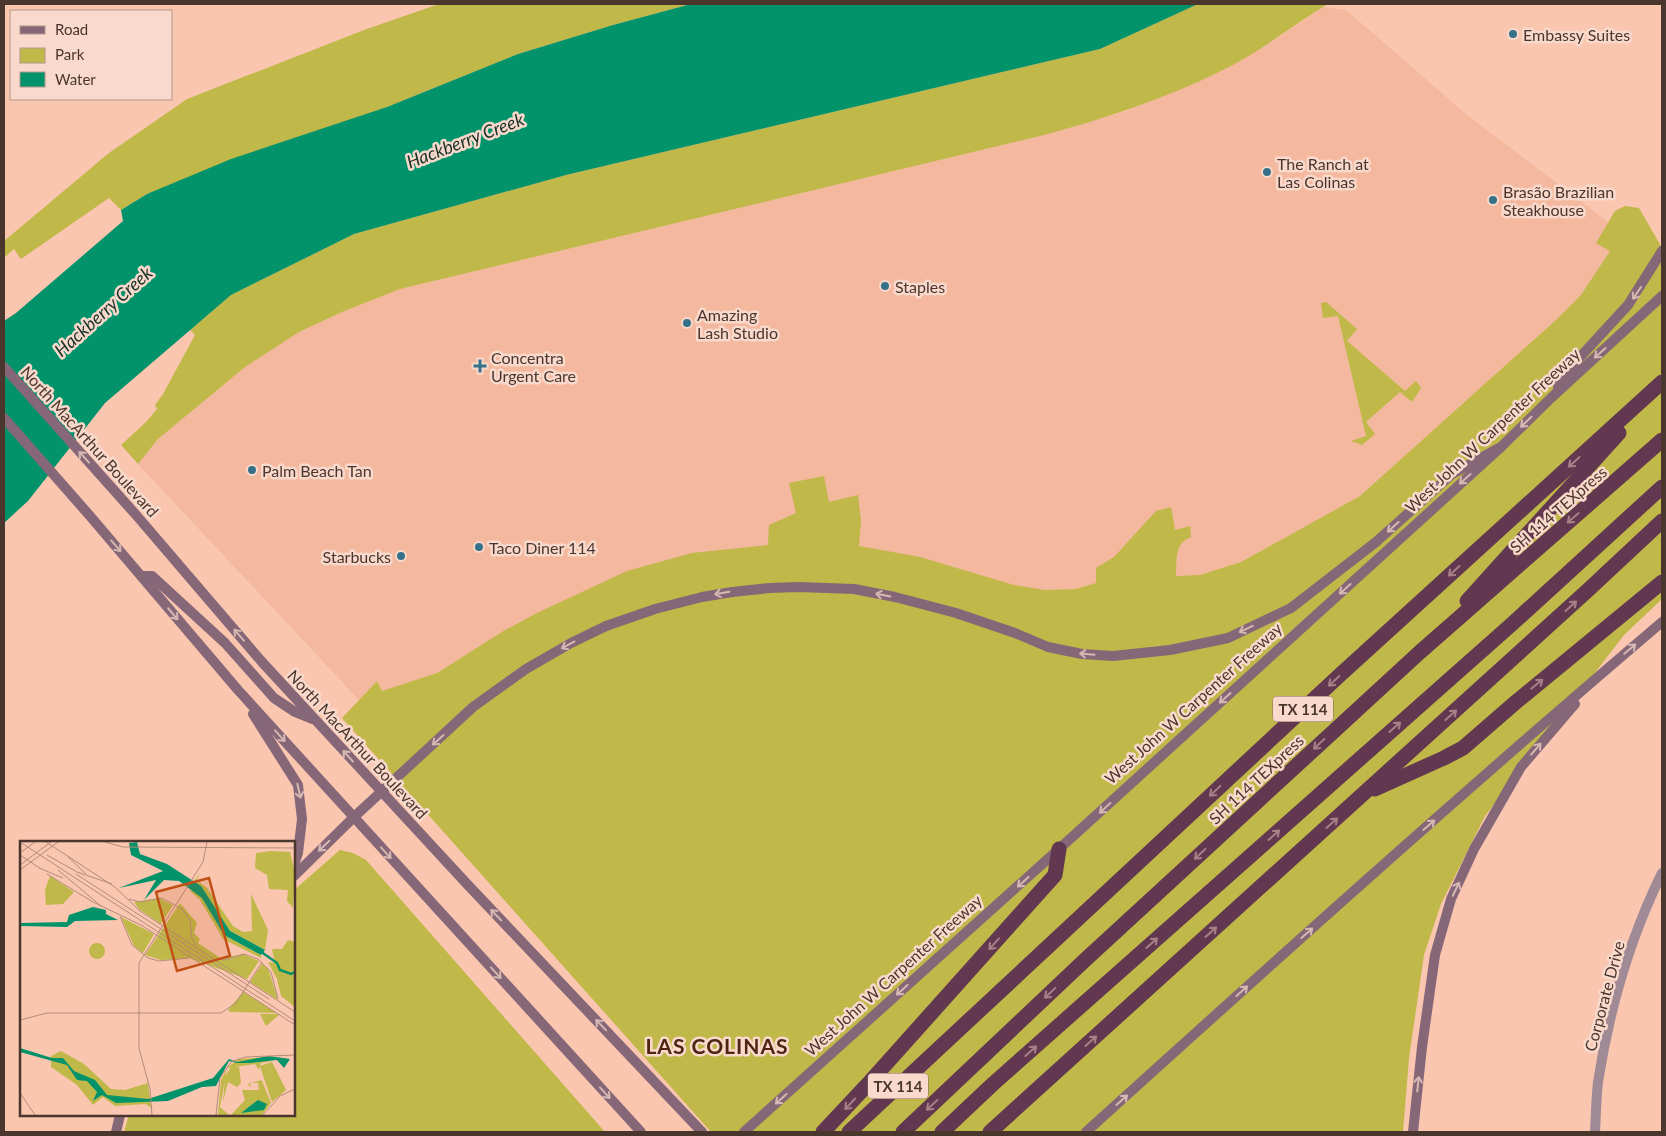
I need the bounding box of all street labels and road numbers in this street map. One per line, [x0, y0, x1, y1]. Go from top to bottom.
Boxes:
street label: West John W Carpenter Freeway [1401, 344, 1584, 516]
street label: North MacArthur Boulevard [17, 362, 163, 520]
street label: SH 114 TEXpress [1506, 462, 1610, 556]
street label: West John W Carpenter Freeway [1101, 618, 1286, 788]
street label: North MacArthur Boulevard [284, 666, 432, 822]
road number: TX 114 [1273, 696, 1333, 722]
street label: SH 114 TEXpress [1205, 730, 1307, 828]
street label: West John W Carpenter Freeway [801, 890, 986, 1060]
street label: Corporate Drive [1580, 939, 1628, 1053]
road number: TX 114 [868, 1074, 928, 1098]

